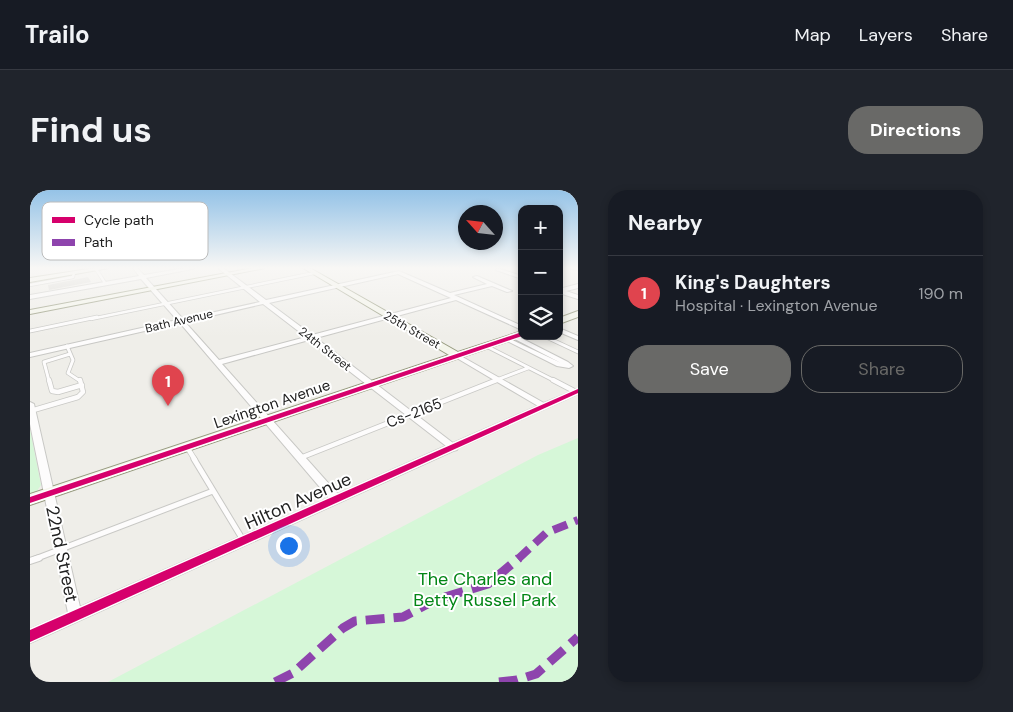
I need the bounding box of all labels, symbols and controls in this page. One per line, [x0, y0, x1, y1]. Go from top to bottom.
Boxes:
text: Trailo [25, 19, 90, 50]
text: Map [795, 23, 831, 47]
text: Layers [859, 23, 913, 47]
text: Share [941, 23, 988, 47]
button: Directions [848, 106, 983, 154]
text: Find us [30, 107, 152, 153]
legend [42, 202, 208, 260]
north arrow [458, 205, 503, 250]
map controls [518, 205, 563, 340]
button: + [518, 205, 563, 250]
text: Nearby [628, 209, 702, 237]
text: Cycle path [84, 211, 154, 229]
text: Path [84, 233, 113, 251]
button: − [518, 250, 563, 295]
text: King's Daughters [675, 270, 831, 295]
text: 1 [641, 283, 647, 304]
text: 190 m [919, 283, 963, 304]
button: layers [518, 295, 563, 340]
text: Hospital · Lexington Avenue [675, 295, 878, 316]
street label: Bath Avenue [144, 305, 215, 337]
street label: 25th Street [381, 307, 444, 353]
street label: 24th Street [295, 323, 355, 375]
button: Save [628, 345, 791, 393]
button: Share [801, 345, 963, 393]
pin: 1 [152, 365, 184, 406]
street label: Lexington Avenue [211, 375, 333, 433]
street label: Cs-2165 [383, 393, 445, 433]
street label: Hilton Avenue [241, 467, 355, 535]
street label: 22nd Street [40, 503, 84, 605]
your location [276, 533, 302, 559]
park label: The Charles and Betty Russel Park [413, 567, 557, 612]

